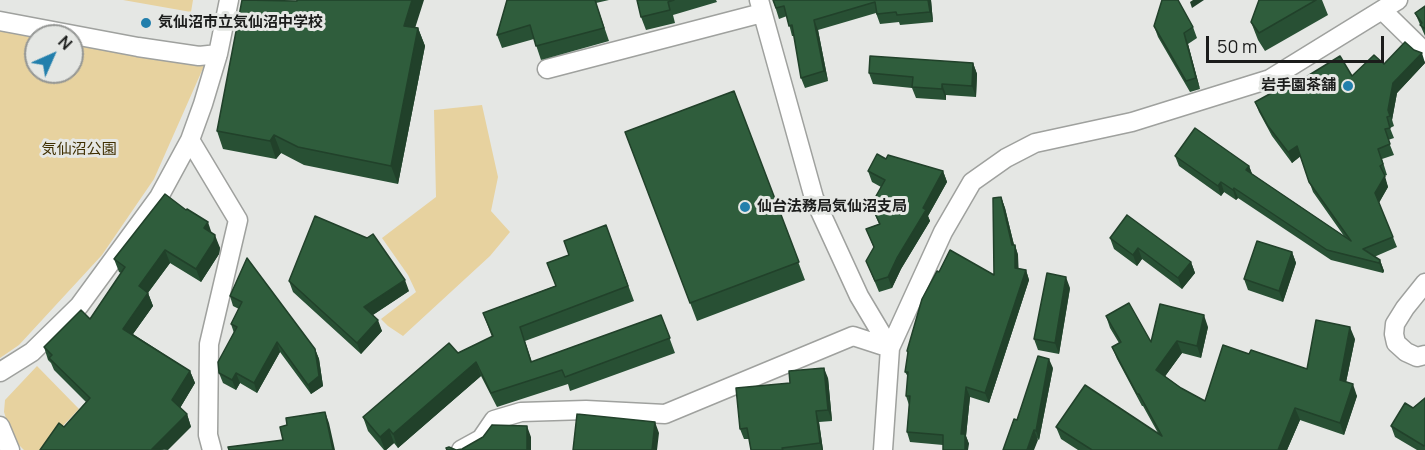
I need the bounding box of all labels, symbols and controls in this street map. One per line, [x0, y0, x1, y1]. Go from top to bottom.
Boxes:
place label: 気仙沼市立気仙沼中学校 [158, 14, 323, 32]
marker: 気仙沼市立気仙沼中学校 [139, 16, 153, 30]
north arrow [24, 24, 84, 84]
scale bar [1209, 24, 1388, 62]
text: N [53, 31, 77, 55]
text: 50 m [1217, 34, 1257, 58]
place label: 岩手園茶舗 [1261, 77, 1336, 95]
marker: 岩手園茶舗 [1341, 79, 1355, 93]
park label: 気仙沼公園 [42, 141, 116, 159]
place label: 仙台法務局気仙沼支局 [757, 198, 907, 216]
marker: 仙台法務局気仙沼支局 [738, 200, 752, 214]

